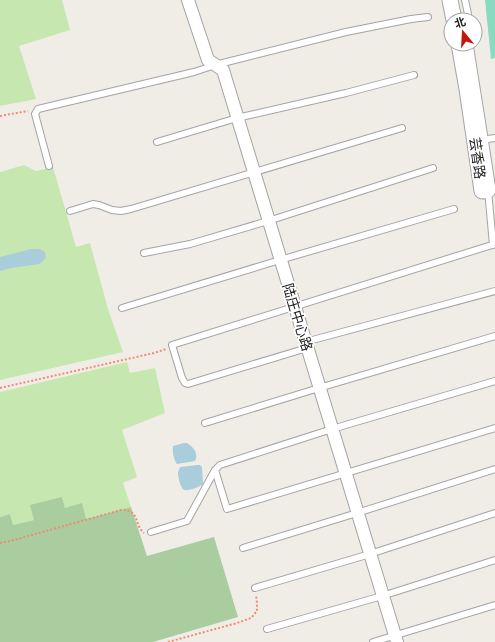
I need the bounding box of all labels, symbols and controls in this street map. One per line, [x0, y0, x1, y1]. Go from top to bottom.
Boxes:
north arrow [443, 12, 483, 52]
text: 北 [453, 14, 467, 31]
street label: 芸香路 [467, 136, 489, 180]
street label: 陆庄中心路 [280, 281, 316, 353]

